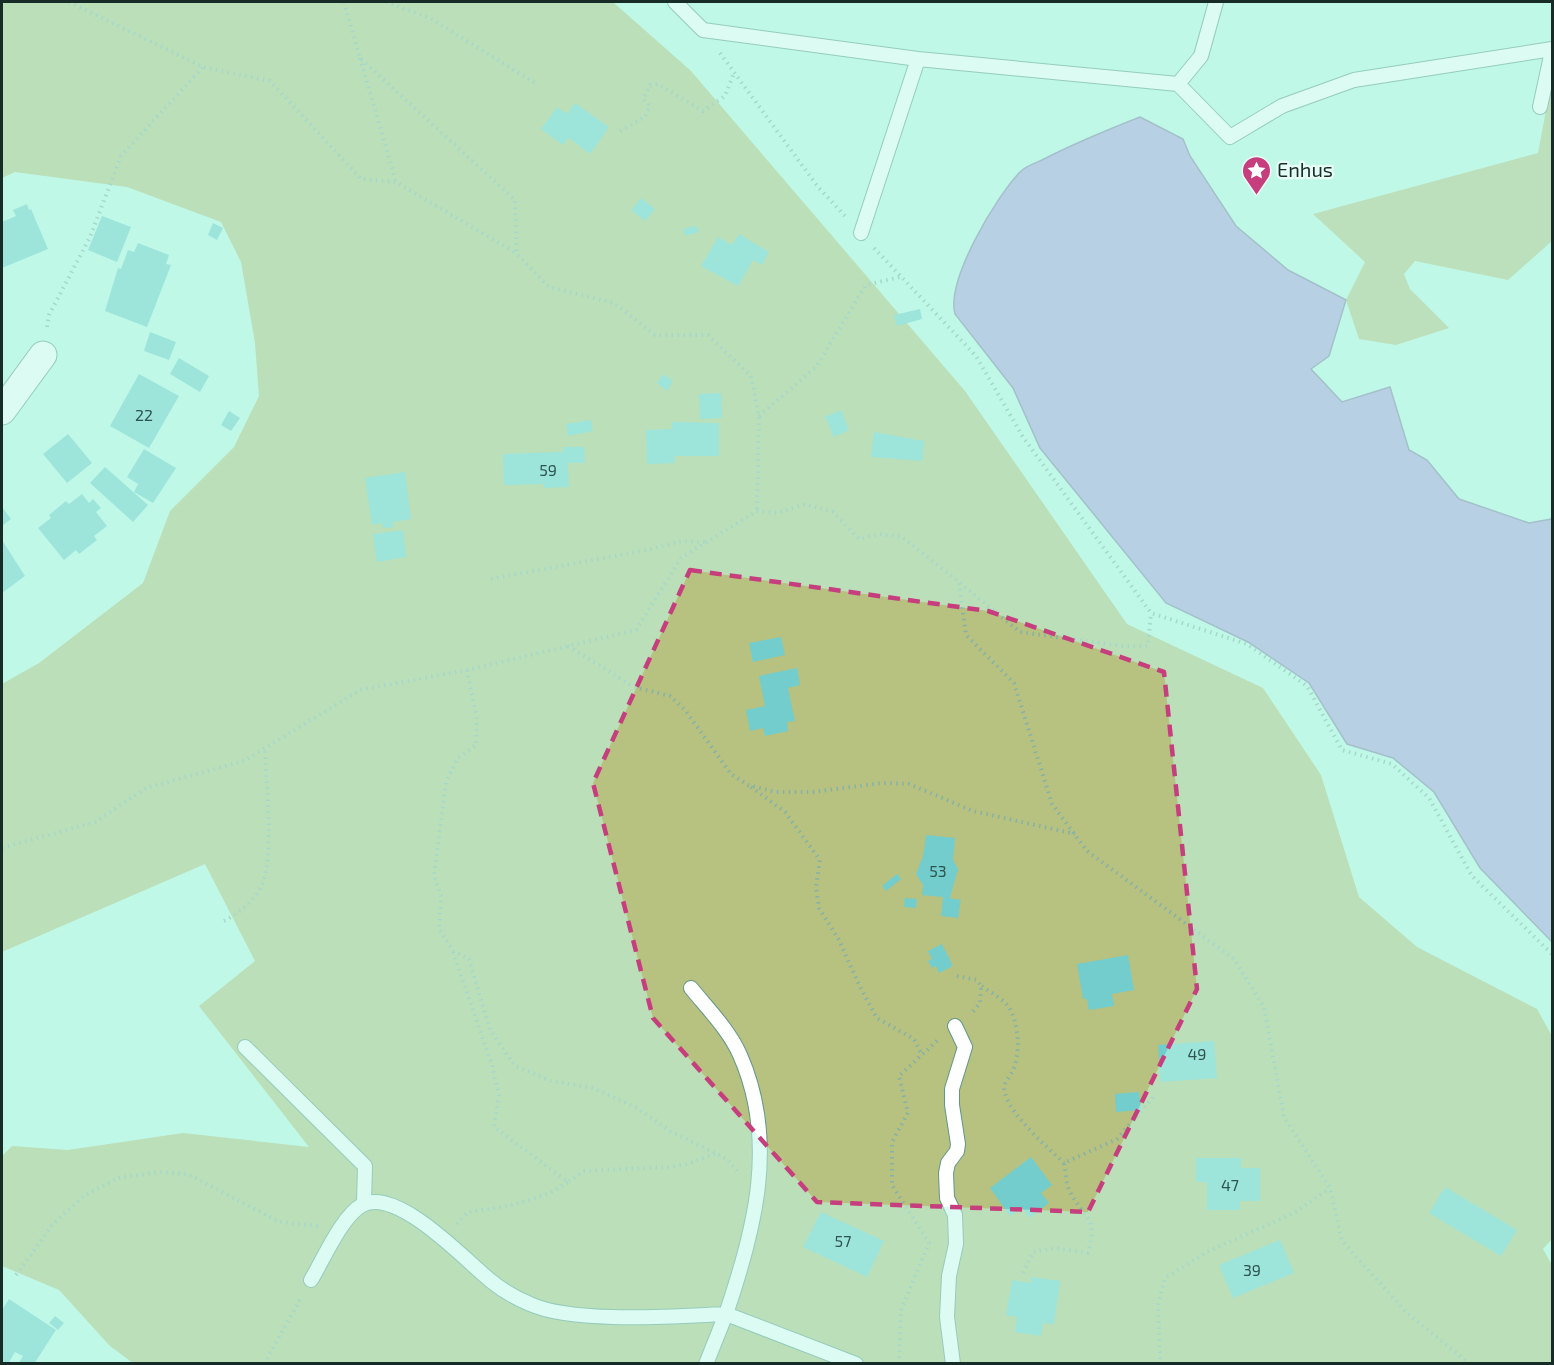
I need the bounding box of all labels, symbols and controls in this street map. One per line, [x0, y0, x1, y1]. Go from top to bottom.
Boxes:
place icon: Enhus [1240, 154, 1272, 196]
place label: Enhus [1277, 157, 1333, 181]
house number: 22 [135, 405, 153, 424]
house number: 59 [539, 460, 557, 479]
house number: 53 [929, 861, 947, 880]
house number: 49 [1188, 1044, 1207, 1063]
house number: 47 [1221, 1175, 1239, 1194]
house number: 57 [835, 1231, 851, 1250]
house number: 39 [1243, 1260, 1261, 1279]

